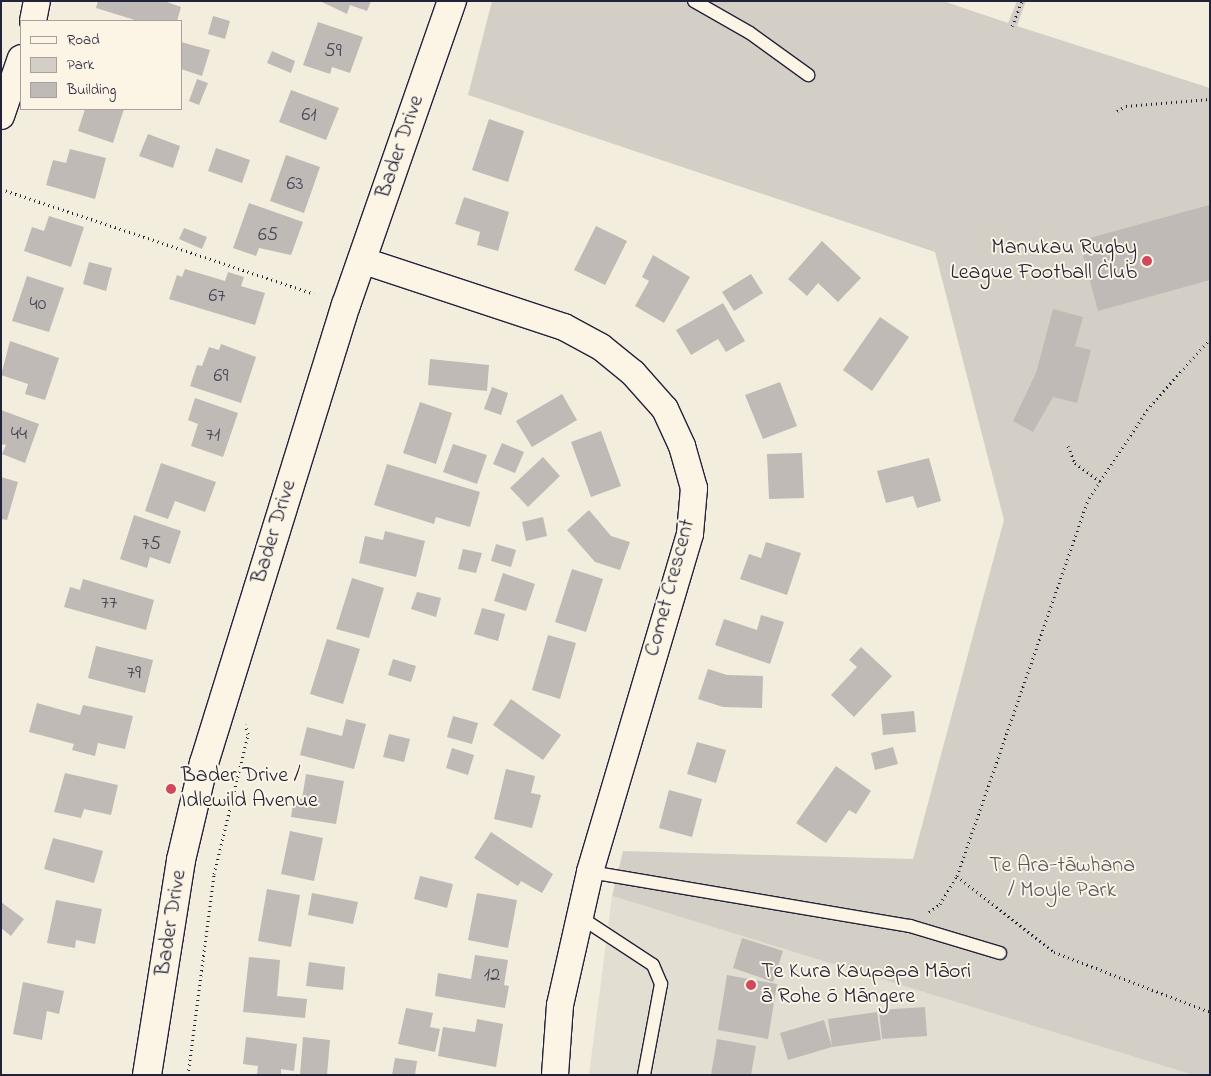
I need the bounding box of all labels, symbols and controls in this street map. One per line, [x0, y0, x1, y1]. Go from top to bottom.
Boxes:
legend [20, 20, 182, 110]
text: Road [67, 29, 100, 51]
house number: 59 [324, 39, 342, 63]
text: Park [67, 54, 94, 76]
text: Building [67, 79, 116, 101]
street label: Bader Drive [371, 92, 431, 202]
house number: 61 [301, 103, 317, 127]
house number: 63 [286, 172, 304, 196]
house number: 65 [258, 223, 278, 247]
place label: Manukau Rugby League Football Club [951, 235, 1137, 286]
marker: Manukau Rugby League Football Club [1141, 255, 1153, 267]
house number: 67 [208, 284, 226, 308]
house number: 40 [30, 292, 46, 316]
house number: 69 [214, 364, 228, 388]
house number: 44 [11, 422, 27, 446]
house number: 71 [206, 423, 220, 447]
street label: Bader Drive [247, 477, 303, 587]
street label: Comet Crescent [640, 516, 702, 660]
house number: 75 [141, 532, 161, 556]
house number: 77 [101, 591, 117, 615]
house number: 79 [127, 661, 141, 685]
place label: Bader Drive / Idlewild Avenue [181, 763, 318, 814]
marker: Bader Drive / Idlewild Avenue [165, 783, 177, 795]
park label: Te Ara-tāwhana / Moyle Park [989, 853, 1135, 904]
street label: Bader Drive [151, 868, 193, 978]
place label: Te Kura Kaupapa Māori ā Rohe ō Māngere [761, 959, 971, 1010]
house number: 12 [484, 963, 500, 987]
marker: Te Kura Kaupapa Māori ā Rohe ō Māngere [745, 979, 757, 991]

